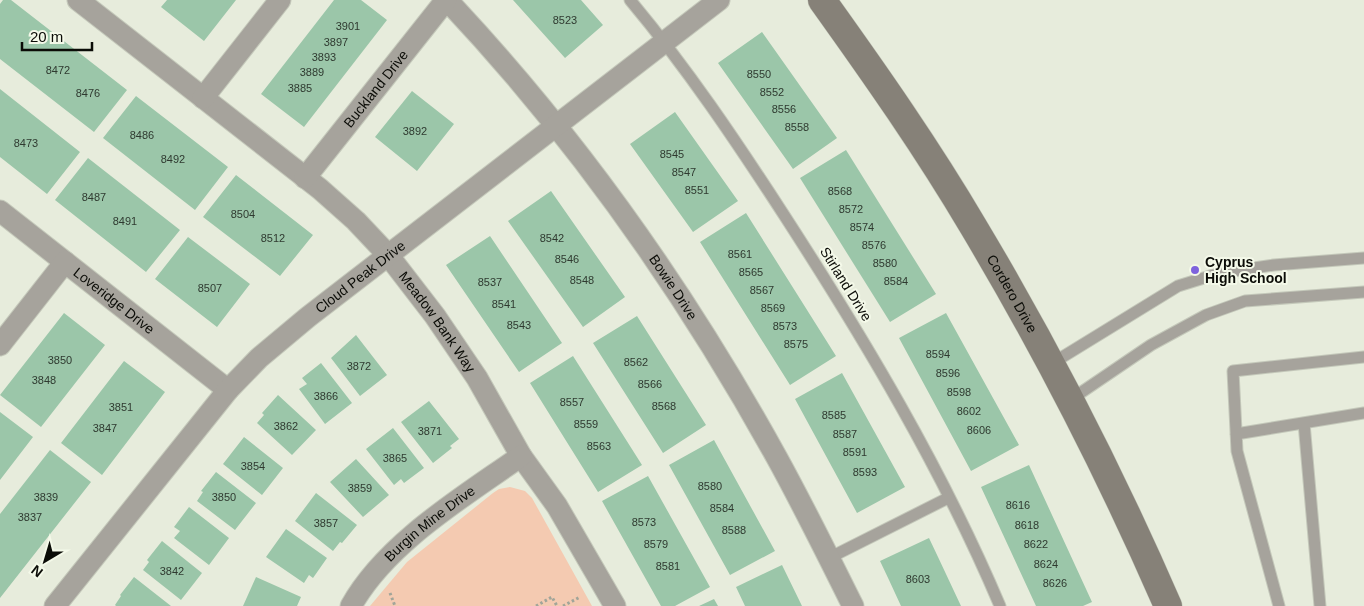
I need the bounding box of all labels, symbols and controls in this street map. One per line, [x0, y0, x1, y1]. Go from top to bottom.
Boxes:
house number: 8523 [553, 14, 577, 26]
scale bar [22, 20, 92, 52]
house number: 3901 [336, 20, 360, 32]
text: 20 m [30, 28, 63, 45]
house number: 3897 [324, 36, 348, 48]
street label: Buckland Drive [340, 47, 411, 131]
house number: 3893 [312, 51, 336, 63]
house number: 8472 [46, 64, 70, 76]
house number: 3889 [300, 66, 324, 78]
house number: 8550 [747, 68, 771, 80]
house number: 3885 [288, 82, 312, 94]
house number: 8552 [760, 86, 784, 98]
house number: 8476 [76, 87, 100, 99]
house number: 8556 [772, 103, 796, 115]
house number: 8558 [785, 121, 809, 133]
house number: 3892 [403, 125, 427, 137]
house number: 8486 [130, 129, 154, 141]
house number: 8473 [14, 137, 38, 149]
house number: 8545 [660, 148, 684, 160]
house number: 8492 [161, 153, 185, 165]
house number: 8547 [672, 166, 696, 178]
house number: 8551 [685, 184, 709, 196]
house number: 8568 [828, 185, 852, 197]
house number: 8487 [82, 191, 106, 203]
house number: 8572 [839, 203, 863, 215]
house number: 8504 [231, 208, 255, 220]
house number: 8491 [113, 215, 137, 227]
house number: 8574 [850, 221, 874, 233]
house number: 8512 [261, 232, 285, 244]
house number: 8542 [540, 232, 564, 244]
street label: Cloud Peak Drive [312, 237, 408, 316]
house number: 8576 [862, 239, 886, 251]
street label: Stirland Drive [817, 244, 875, 324]
house number: 8561 [728, 248, 752, 260]
street label: Bowie Drive [646, 251, 701, 323]
street label: Cordero Drive [984, 252, 1041, 336]
house number: 8546 [555, 253, 579, 265]
place label: Cyprus High School [1205, 254, 1287, 286]
house number: 8580 [873, 257, 897, 269]
street label: Loveridge Drive [70, 264, 158, 337]
marker: Cyprus High School [1189, 264, 1201, 276]
house number: 8565 [739, 266, 763, 278]
street label: Meadow Bank Way [396, 268, 479, 375]
house number: 8548 [570, 274, 594, 286]
house number: 8584 [884, 275, 908, 287]
house number: 8537 [478, 276, 502, 288]
house number: 8507 [198, 282, 222, 294]
house number: 8567 [750, 284, 774, 296]
house number: 8541 [492, 298, 516, 310]
house number: 8569 [761, 302, 785, 314]
house number: 8543 [507, 319, 531, 331]
house number: 8573 [773, 320, 797, 332]
house number: 8575 [784, 338, 808, 350]
house number: 8594 [926, 348, 950, 360]
house number: 3850 [48, 354, 72, 366]
house number: 8562 [624, 356, 648, 368]
house number: 3872 [347, 360, 371, 372]
house number: 8596 [936, 367, 960, 379]
house number: 3848 [32, 374, 56, 386]
house number: 8566 [638, 378, 662, 390]
house number: 8598 [947, 386, 971, 398]
house number: 3866 [314, 390, 338, 402]
house number: 8557 [560, 396, 584, 408]
house number: 8568 [652, 400, 676, 412]
house number: 3851 [109, 401, 133, 413]
house number: 8602 [957, 405, 981, 417]
house number: 8585 [822, 409, 846, 421]
house number: 8559 [574, 418, 598, 430]
house number: 3862 [274, 420, 298, 432]
house number: 3847 [93, 422, 117, 434]
house number: 8606 [967, 424, 991, 436]
house number: 3871 [418, 425, 442, 437]
house number: 8587 [833, 428, 857, 440]
house number: 8563 [587, 440, 611, 452]
house number: 8591 [843, 446, 867, 458]
house number: 3865 [383, 452, 407, 464]
house number: 3854 [241, 460, 265, 472]
house number: 8593 [853, 466, 877, 478]
house number: 8580 [698, 480, 722, 492]
house number: 3859 [348, 482, 372, 494]
street label: Burgin Mine Drive [381, 482, 478, 565]
house number: 3839 [34, 491, 58, 503]
house number: 3850 [212, 491, 236, 503]
house number: 8616 [1006, 499, 1030, 511]
house number: 8584 [710, 502, 734, 514]
house number: 3837 [18, 511, 42, 523]
house number: 8573 [632, 516, 656, 528]
house number: 3857 [314, 517, 338, 529]
house number: 8618 [1015, 519, 1039, 531]
house number: 8588 [722, 524, 746, 536]
north arrow [20, 536, 70, 586]
house number: 8579 [644, 538, 668, 550]
house number: 8622 [1024, 538, 1048, 550]
house number: 8624 [1034, 558, 1058, 570]
house number: 8581 [656, 560, 680, 572]
text: N [28, 562, 46, 581]
house number: 3842 [160, 565, 184, 577]
house number: 8603 [906, 573, 930, 585]
house number: 8626 [1043, 577, 1067, 589]

